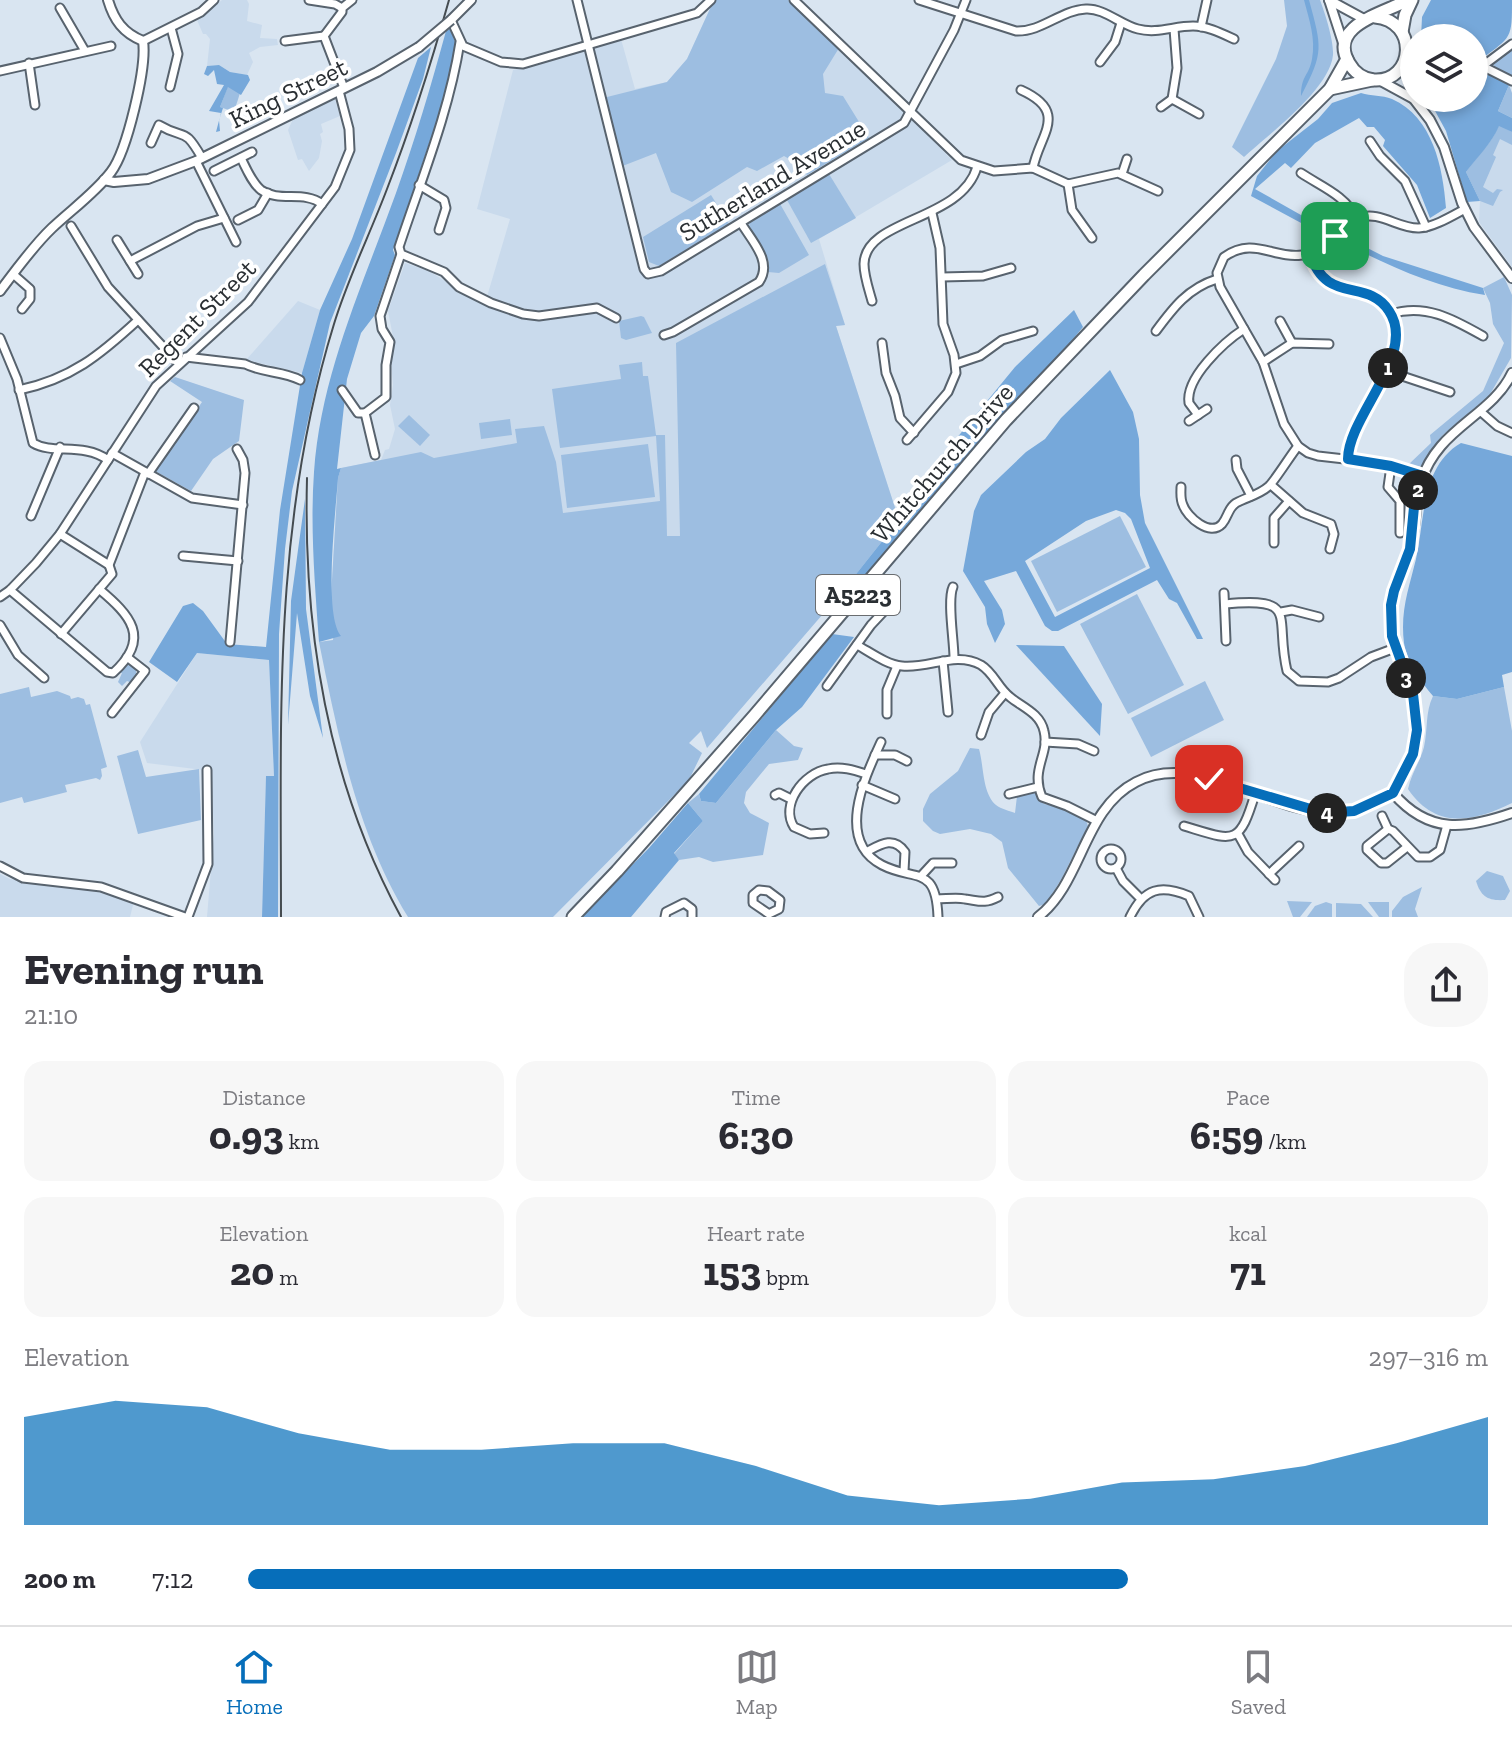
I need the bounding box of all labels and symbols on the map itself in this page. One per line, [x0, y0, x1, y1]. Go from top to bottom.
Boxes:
street label: King Street [224, 51, 353, 135]
street label: Sutherland Avenue [673, 112, 871, 248]
pin [1301, 202, 1369, 270]
street label: Regent Street [131, 252, 263, 384]
pin: 1 [1368, 348, 1408, 388]
street label: Whitchurch Drive [864, 377, 1020, 549]
pin: 2 [1398, 470, 1438, 510]
road number: A5223 [816, 575, 900, 615]
pin: 3 [1386, 658, 1426, 698]
pin [1175, 745, 1243, 813]
pin: 4 [1307, 793, 1347, 833]

